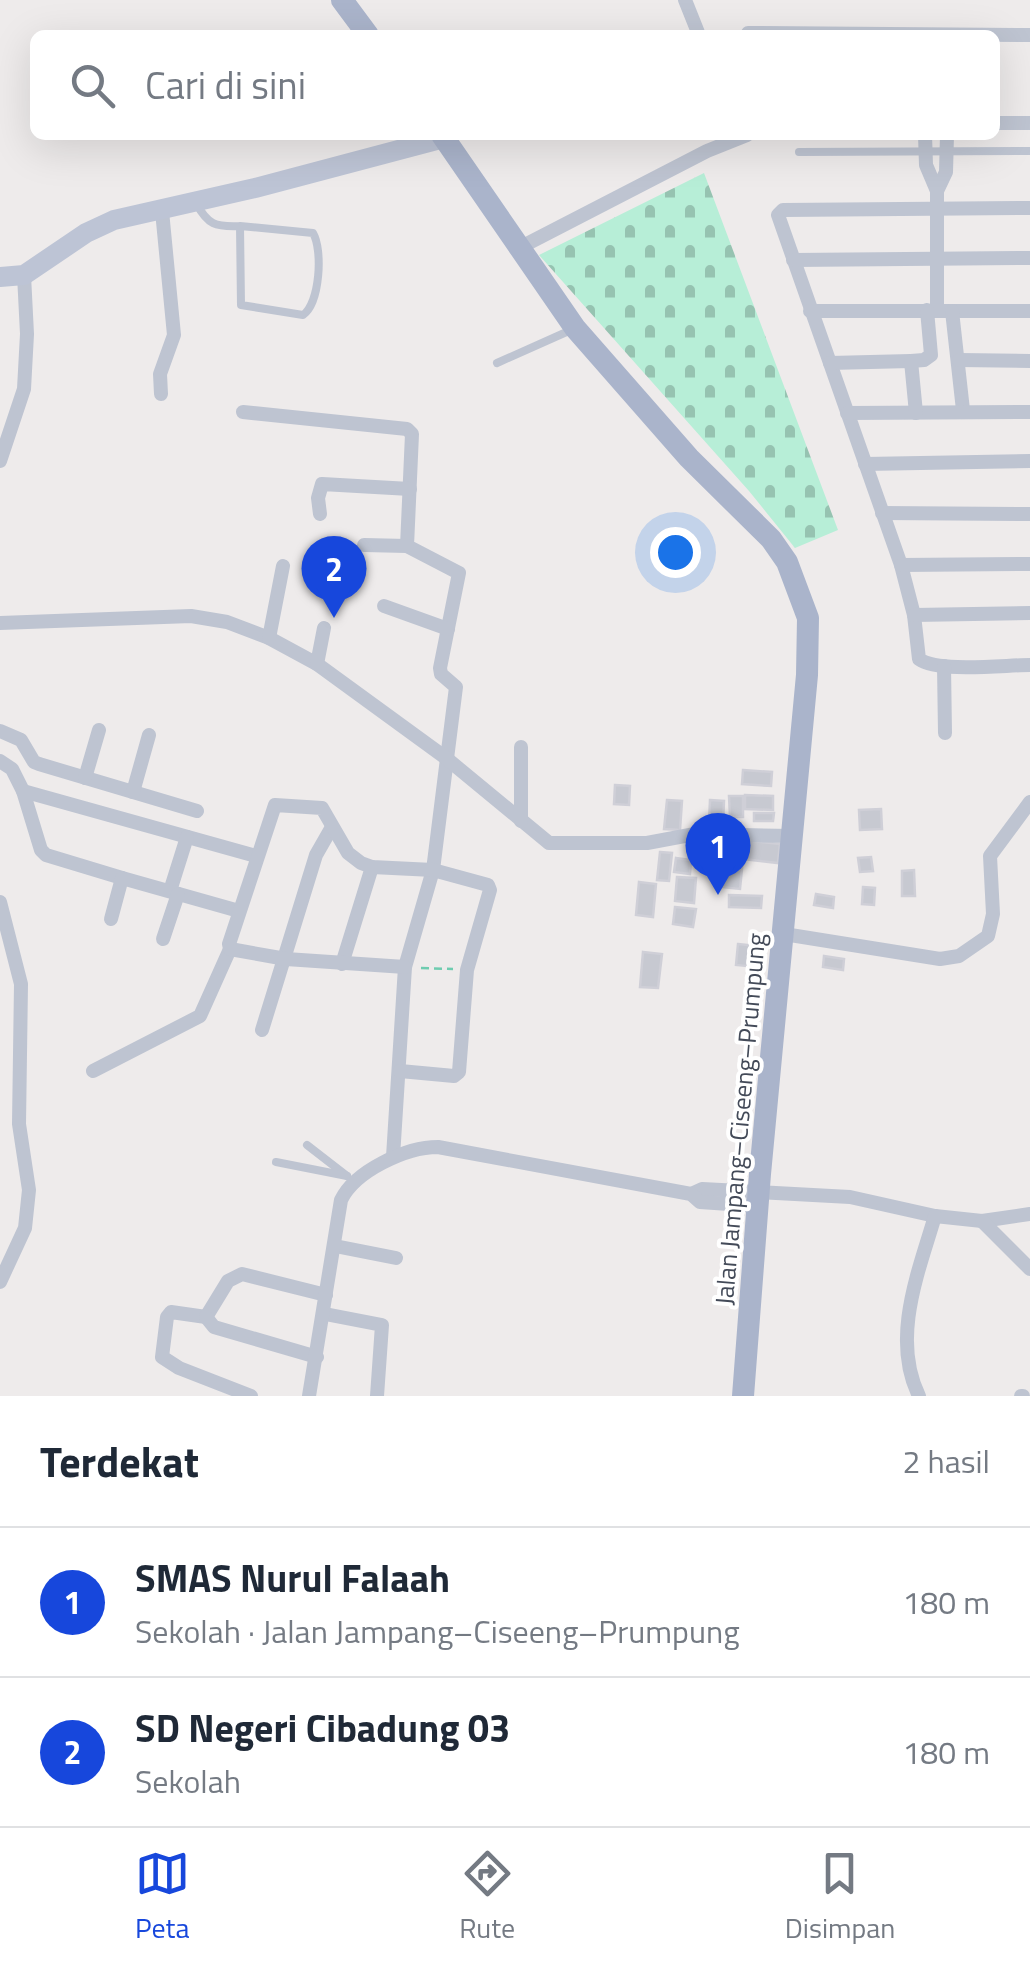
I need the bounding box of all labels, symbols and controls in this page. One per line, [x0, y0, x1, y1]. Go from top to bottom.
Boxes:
search box [30, 30, 1000, 140]
text: Cari di sini [145, 56, 306, 114]
icon: search [65, 58, 120, 113]
your location [650, 527, 701, 578]
pin: 2 [302, 536, 366, 618]
pin: 1 [686, 812, 750, 895]
street label: Jalan Jampang–Ciseeng–Prumpung [705, 931, 775, 1307]
text: Terdekat [40, 1429, 199, 1493]
text: 2 hasil [903, 1437, 990, 1485]
text: SMAS Nurul Falaah [135, 1549, 450, 1607]
text: 1 [64, 1578, 81, 1626]
text: 180 m [902, 1578, 990, 1626]
text: Sekolah · Jalan Jampang–Ciseeng–Prumpung [135, 1607, 740, 1655]
text: SD Negeri Cibadung 03 [135, 1699, 510, 1757]
text: 2 [64, 1728, 81, 1776]
text: 180 m [902, 1728, 990, 1776]
text: Sekolah [135, 1757, 241, 1805]
tab: Peta [135, 1846, 190, 1949]
tab: Rute [459, 1846, 515, 1949]
tab: Disimpan [785, 1846, 895, 1949]

